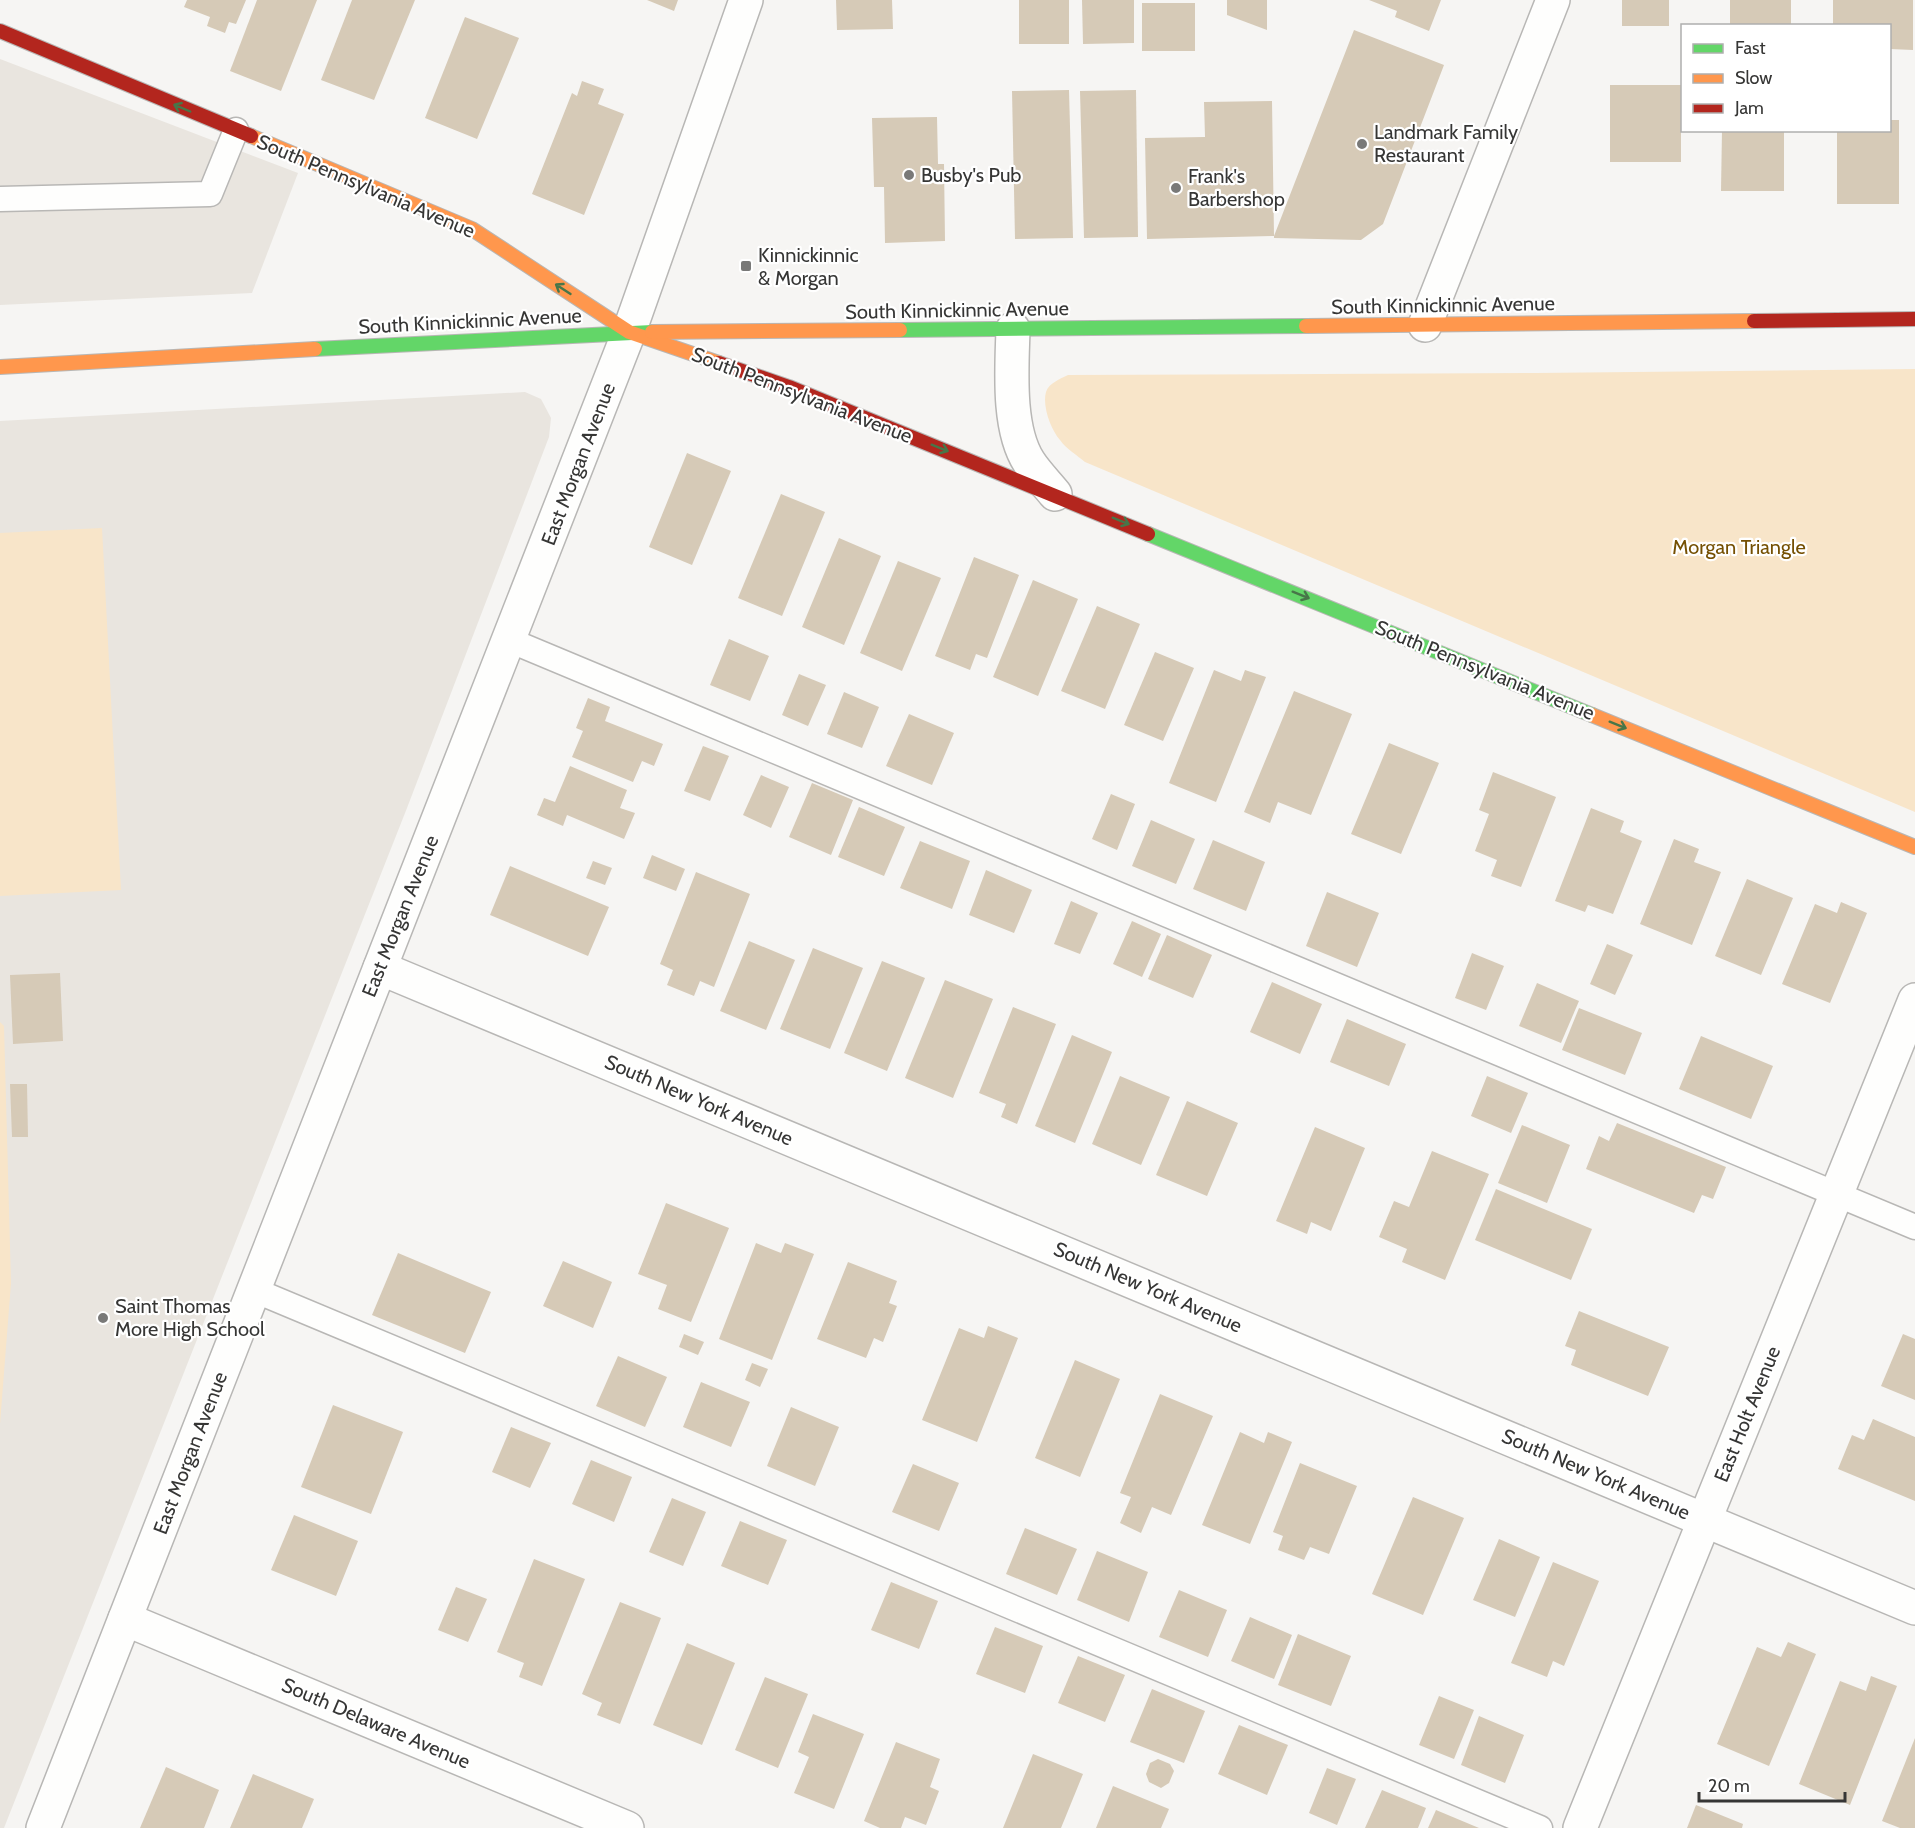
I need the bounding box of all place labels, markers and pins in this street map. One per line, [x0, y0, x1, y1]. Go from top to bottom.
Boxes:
place label: Landmark Family Restaurant [1374, 120, 1518, 167]
marker: Landmark Family Restaurant [1355, 137, 1369, 151]
place label: Busby's Pub [921, 163, 1021, 187]
place label: Frank's Barbershop [1188, 164, 1285, 211]
marker: Busby's Pub [902, 168, 916, 182]
marker: Frank's Barbershop [1169, 181, 1183, 195]
place label: Kinnickinnic & Morgan [758, 243, 859, 290]
marker: Kinnickinnic & Morgan [739, 259, 753, 273]
place label: Saint Thomas More High School [115, 1294, 265, 1341]
marker: Saint Thomas More High School [96, 1311, 110, 1325]

